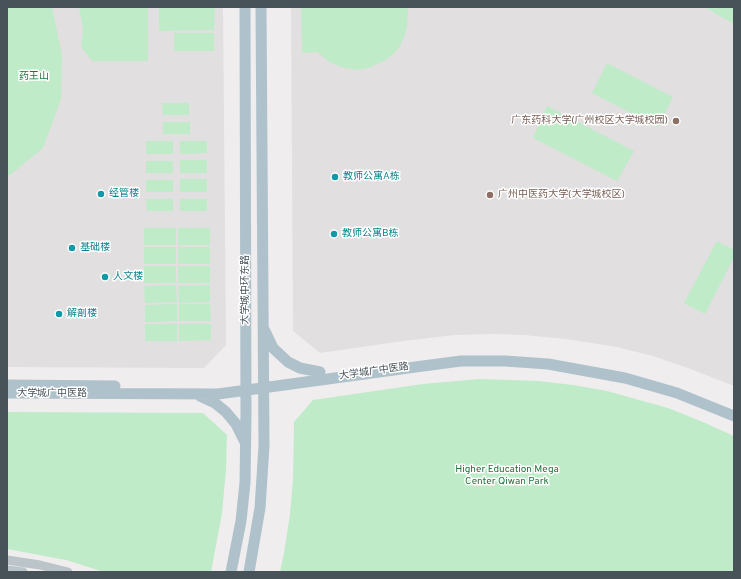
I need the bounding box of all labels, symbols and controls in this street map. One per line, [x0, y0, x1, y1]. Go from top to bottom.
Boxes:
park label: 药王山 [19, 71, 49, 83]
place label: 广东药科大学(广州校区大学城校园) [511, 115, 668, 127]
marker: 广东药科大学(广州校区大学城校园) [671, 116, 681, 126]
place label: 教师公寓A栋 [343, 171, 400, 183]
marker: 教师公寓A栋 [330, 172, 340, 182]
place label: 经管楼 [109, 188, 139, 200]
marker: 经管楼 [96, 189, 106, 199]
place label: 广州中医药大学(大学城校区) [498, 189, 625, 201]
marker: 广州中医药大学(大学城校区) [485, 190, 495, 200]
place label: 教师公寓B栋 [342, 228, 399, 240]
marker: 教师公寓B栋 [329, 229, 339, 239]
place label: 基础楼 [80, 242, 110, 254]
marker: 基础楼 [67, 243, 77, 253]
street label: 大学城中环东路 [240, 255, 252, 325]
place label: 人文楼 [113, 271, 143, 283]
marker: 人文楼 [100, 272, 110, 282]
place label: 解剖楼 [67, 308, 97, 320]
marker: 解剖楼 [54, 309, 64, 319]
street label: 大学城广中医路 [339, 361, 409, 383]
street label: 大学城广中医路 [17, 388, 87, 400]
park label: Higher Education Mega Center Qiwan Park [455, 464, 559, 488]

